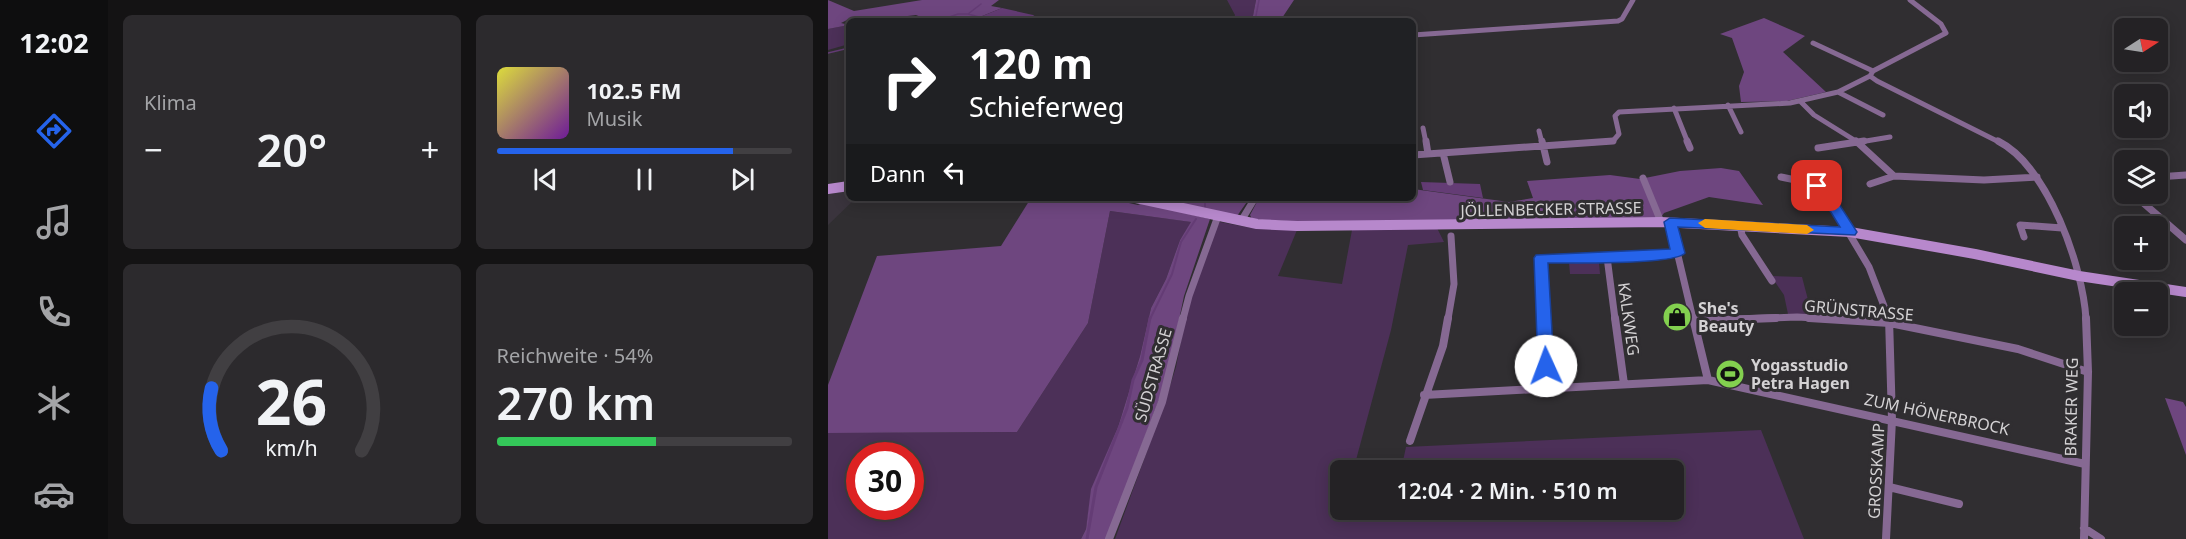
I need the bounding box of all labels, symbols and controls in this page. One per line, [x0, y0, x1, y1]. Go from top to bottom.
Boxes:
north arrow [2114, 18, 2168, 72]
map controls [2114, 18, 2168, 336]
text: 12:02 [19, 24, 89, 61]
text: 120 m [969, 34, 1093, 91]
icon: right [870, 42, 948, 120]
text: 102.5 FM [587, 75, 682, 105]
button: sound [2114, 84, 2168, 138]
text: Schieferweg [969, 88, 1124, 125]
text: Klima [144, 89, 197, 116]
text: Musik [587, 105, 642, 132]
icon: directions [33, 110, 75, 152]
text: 20° [256, 119, 327, 180]
text: − [144, 127, 163, 172]
text: + [421, 127, 440, 172]
button: layers [2114, 150, 2168, 204]
icon: left [938, 156, 971, 189]
text: Dann [870, 158, 926, 188]
pin [1791, 160, 1842, 211]
icon: previous [529, 163, 562, 196]
icon: pause [628, 163, 661, 196]
icon: next [726, 163, 759, 196]
icon: arrive [1800, 169, 1833, 202]
street label: JÖLLENBECKER STRASSE [1458, 196, 1642, 222]
icon: music [33, 201, 75, 243]
button: + [2114, 216, 2168, 270]
street label: KALKWEG [1613, 281, 1645, 357]
button: − [2114, 282, 2168, 336]
icon: phone [33, 291, 75, 333]
street label: GRÜNSTRASSE [1803, 294, 1915, 326]
place label: She's Beauty [1698, 297, 1755, 337]
shop icon: She's Beauty [1661, 301, 1693, 333]
street label: SÜDSTRASSE [1129, 326, 1177, 424]
position arrow [1514, 334, 1578, 398]
text: Reichweite · 54% [497, 342, 653, 369]
place label: Yogasstudio Petra Hagen [1751, 354, 1850, 394]
street label: BRAKER WEG [2059, 357, 2083, 457]
text: 26 [256, 358, 327, 443]
sports icon: Yogasstudio Petra Hagen [1714, 358, 1746, 390]
text: 270 km [497, 372, 655, 433]
icon: climate [33, 382, 75, 424]
street label: ZUM HÖNERBROCK [1862, 388, 2012, 440]
street label: GROSSKAMP [1863, 422, 1889, 520]
text: km/h [265, 433, 318, 462]
speed limit sign: 30 [846, 442, 924, 520]
icon: car [33, 473, 75, 515]
text: 12:04 · 2 Min. · 510 m [1396, 475, 1618, 505]

